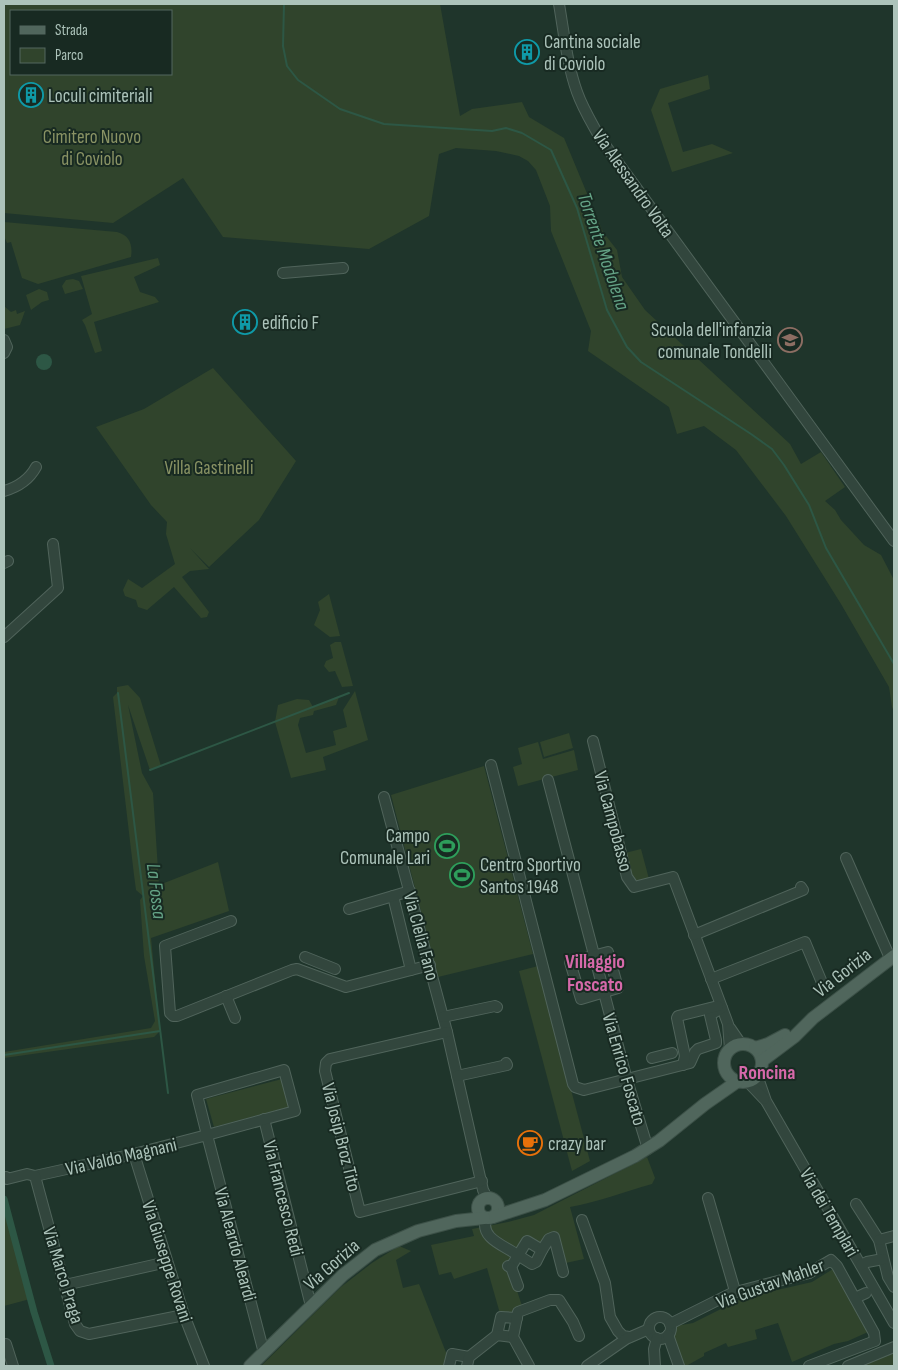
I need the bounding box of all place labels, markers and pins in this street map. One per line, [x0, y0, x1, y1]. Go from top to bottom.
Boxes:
place label: Cantina sociale di Coviolo [544, 31, 641, 76]
building icon: Cantina sociale di Coviolo [514, 39, 540, 65]
building icon: Loculi cimiteriali [18, 82, 44, 108]
place label: Loculi cimiteriali [48, 85, 153, 108]
building icon: edificio F [232, 309, 258, 335]
place label: edificio F [262, 312, 319, 335]
place label: Scuola dell'infanzia comunale Tondelli [651, 319, 772, 364]
school or university icon: Scuola dell'infanzia comunale Tondelli [777, 327, 803, 353]
place label: Campo Comunale Lari [340, 825, 430, 870]
sports icon: Campo Comunale Lari [434, 833, 460, 859]
place label: Centro Sportivo Santos 1948 [480, 854, 581, 899]
sports icon: Centro Sportivo Santos 1948 [449, 862, 475, 888]
cafe icon: crazy bar [517, 1130, 543, 1156]
place label: crazy bar [548, 1133, 606, 1156]

